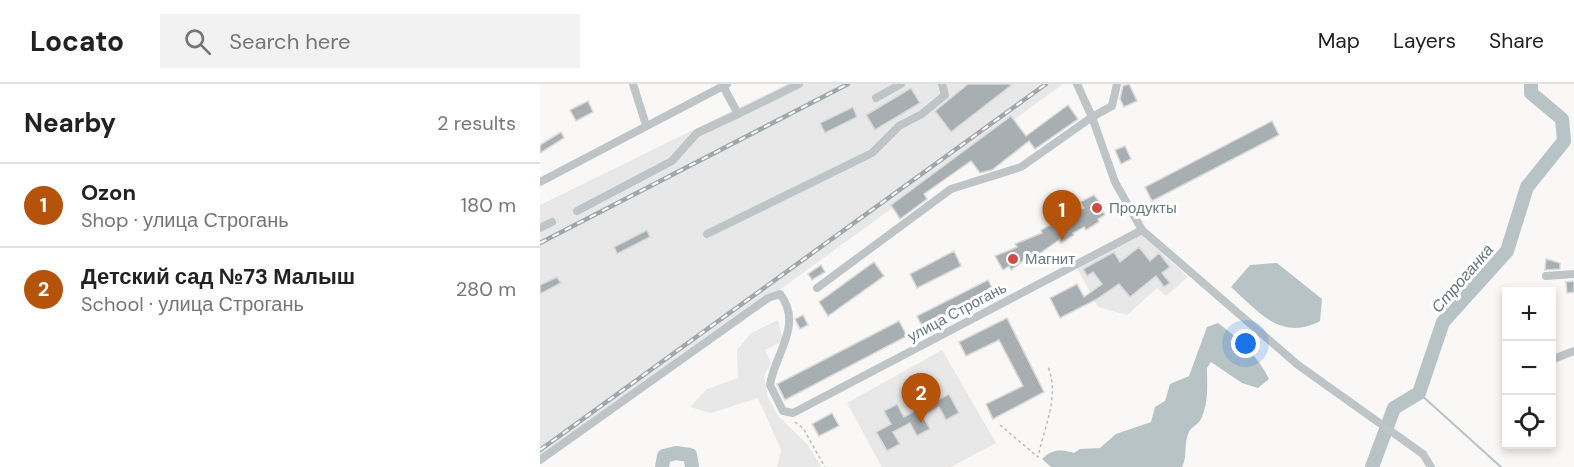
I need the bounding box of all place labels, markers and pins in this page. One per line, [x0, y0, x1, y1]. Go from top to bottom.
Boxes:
pin: 1 [1042, 190, 1082, 240]
place label: Продукты [1109, 198, 1177, 218]
marker: Продукты [1090, 201, 1104, 215]
place label: Магнит [1025, 249, 1075, 269]
marker: Магнит [1006, 252, 1020, 266]
pin: 2 [902, 374, 940, 423]

